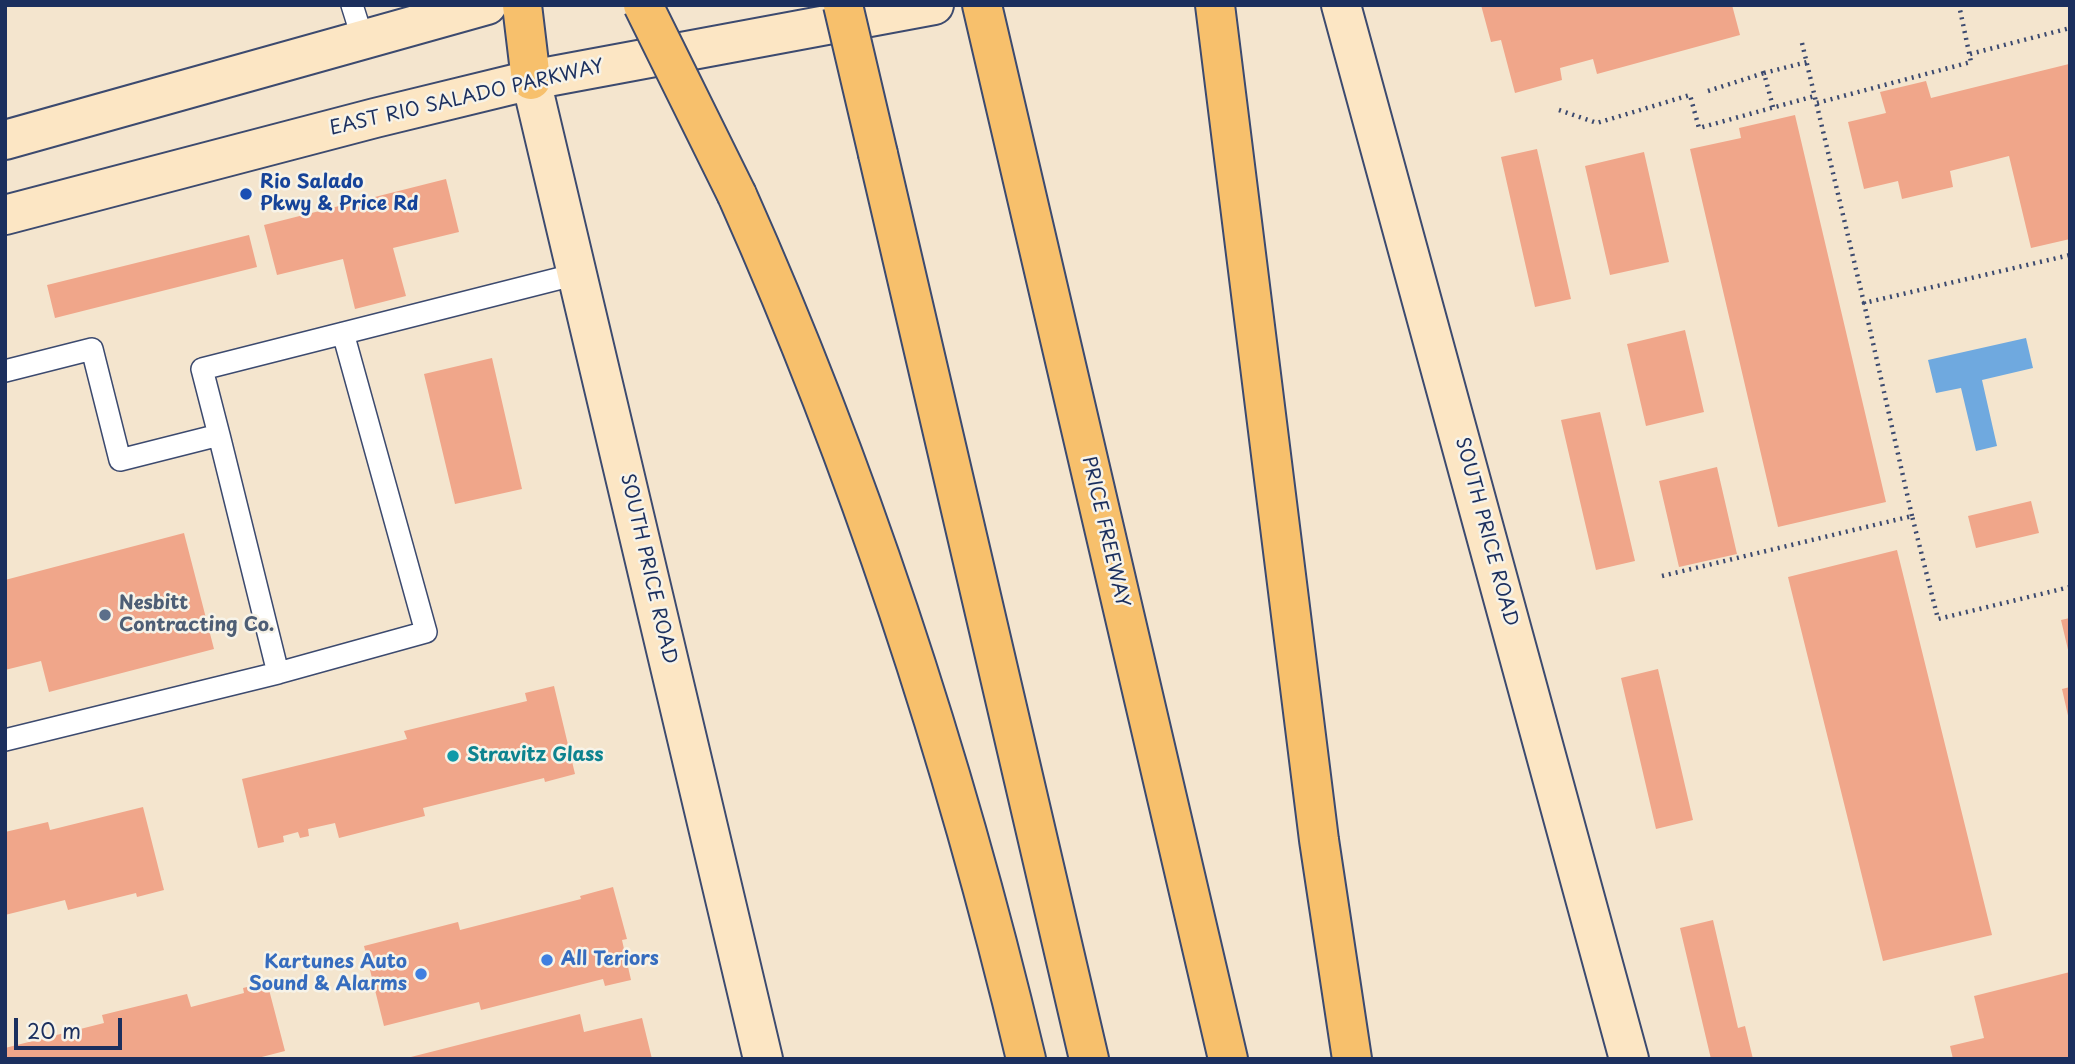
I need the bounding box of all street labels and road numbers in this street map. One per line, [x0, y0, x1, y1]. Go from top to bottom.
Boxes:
street label: EAST RIO SALADO PARKWAY [328, 55, 606, 141]
street label: SOUTH PRICE ROAD [1450, 435, 1522, 629]
street label: PRICE FREEWAY [1077, 454, 1133, 610]
street label: SOUTH PRICE ROAD [615, 472, 681, 666]

